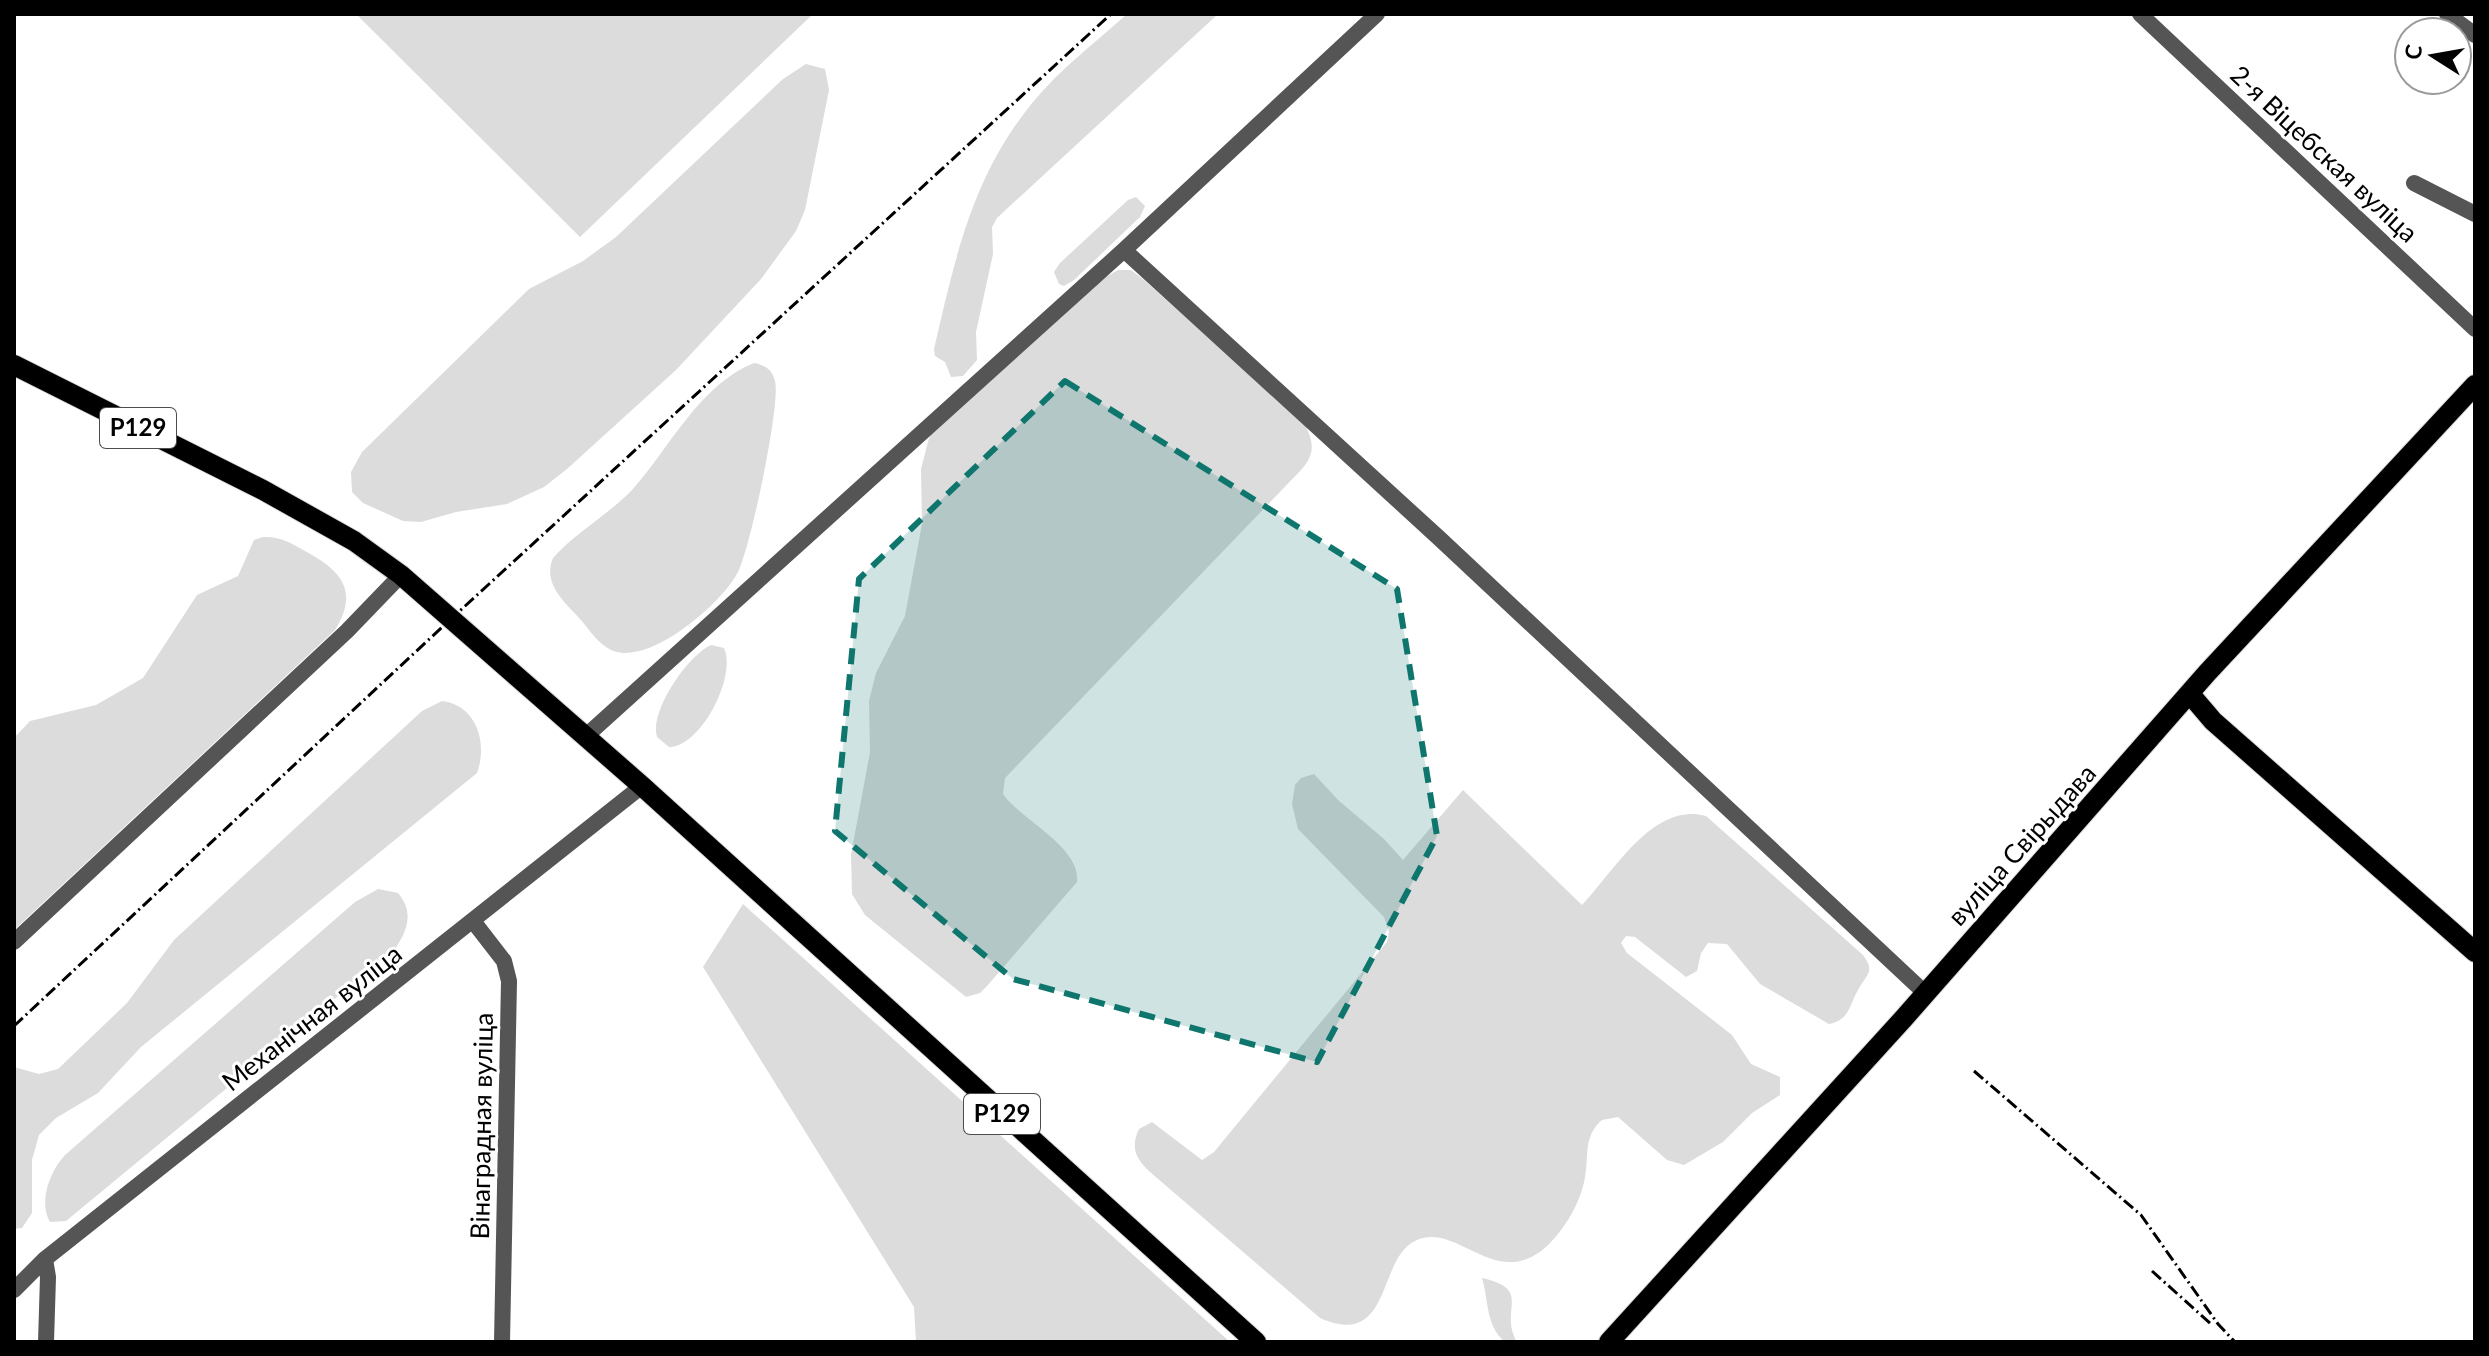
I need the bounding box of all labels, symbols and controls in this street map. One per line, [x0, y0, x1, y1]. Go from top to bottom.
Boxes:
north arrow [2393, 16, 2473, 96]
text: С [2398, 42, 2428, 62]
street label: 2-я Віцебская вуліца [2224, 58, 2425, 248]
road number: Р129 [100, 408, 176, 448]
street label: вуліца Свірыдава [1940, 757, 2102, 932]
street label: Механічная вуліца [215, 937, 408, 1097]
street label: Вінаградная вуліца [463, 1012, 499, 1240]
road number: Р129 [964, 1094, 1040, 1134]

